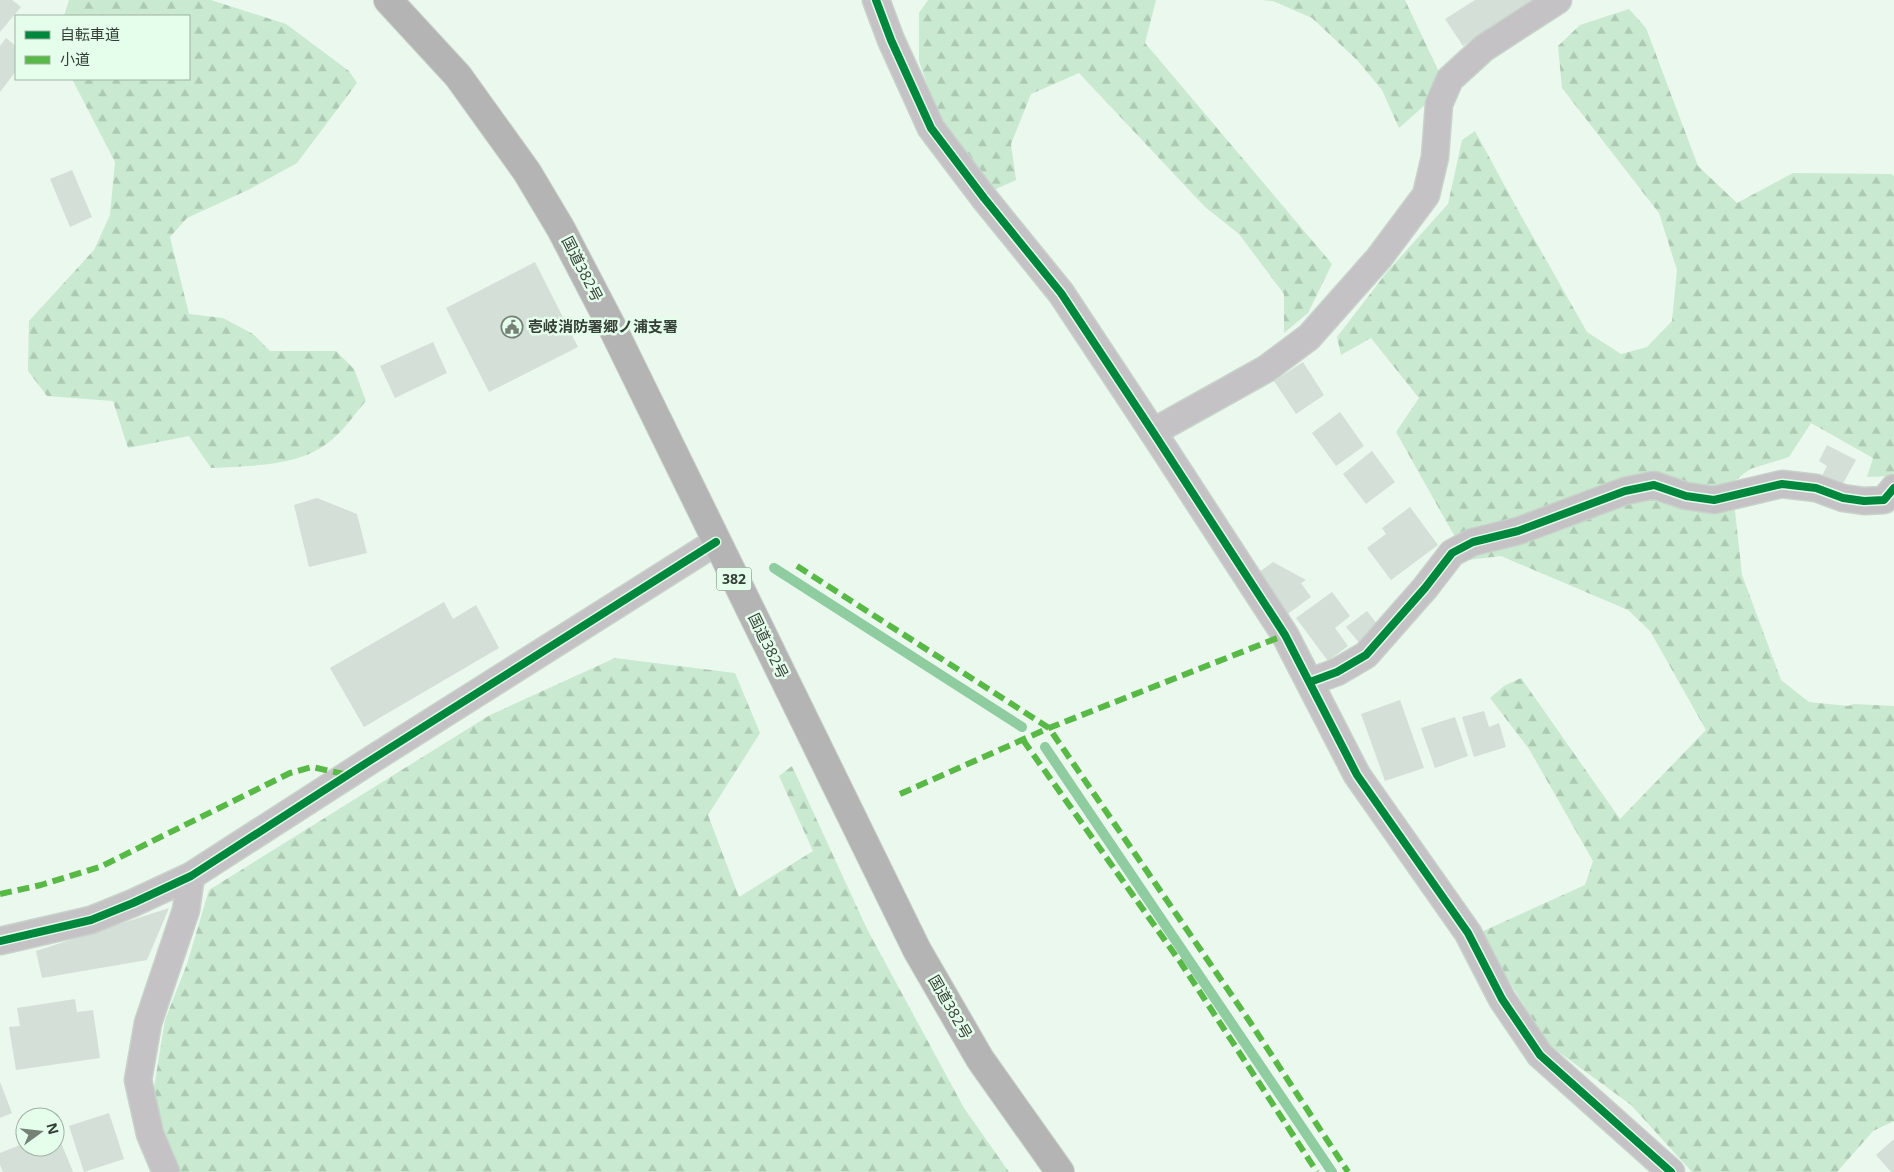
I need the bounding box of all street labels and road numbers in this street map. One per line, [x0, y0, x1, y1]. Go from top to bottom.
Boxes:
street label: 国道382号 [558, 232, 608, 305]
road number: 382 [716, 568, 752, 590]
street label: 国道382号 [744, 609, 793, 682]
street label: 国道382号 [925, 971, 977, 1042]

